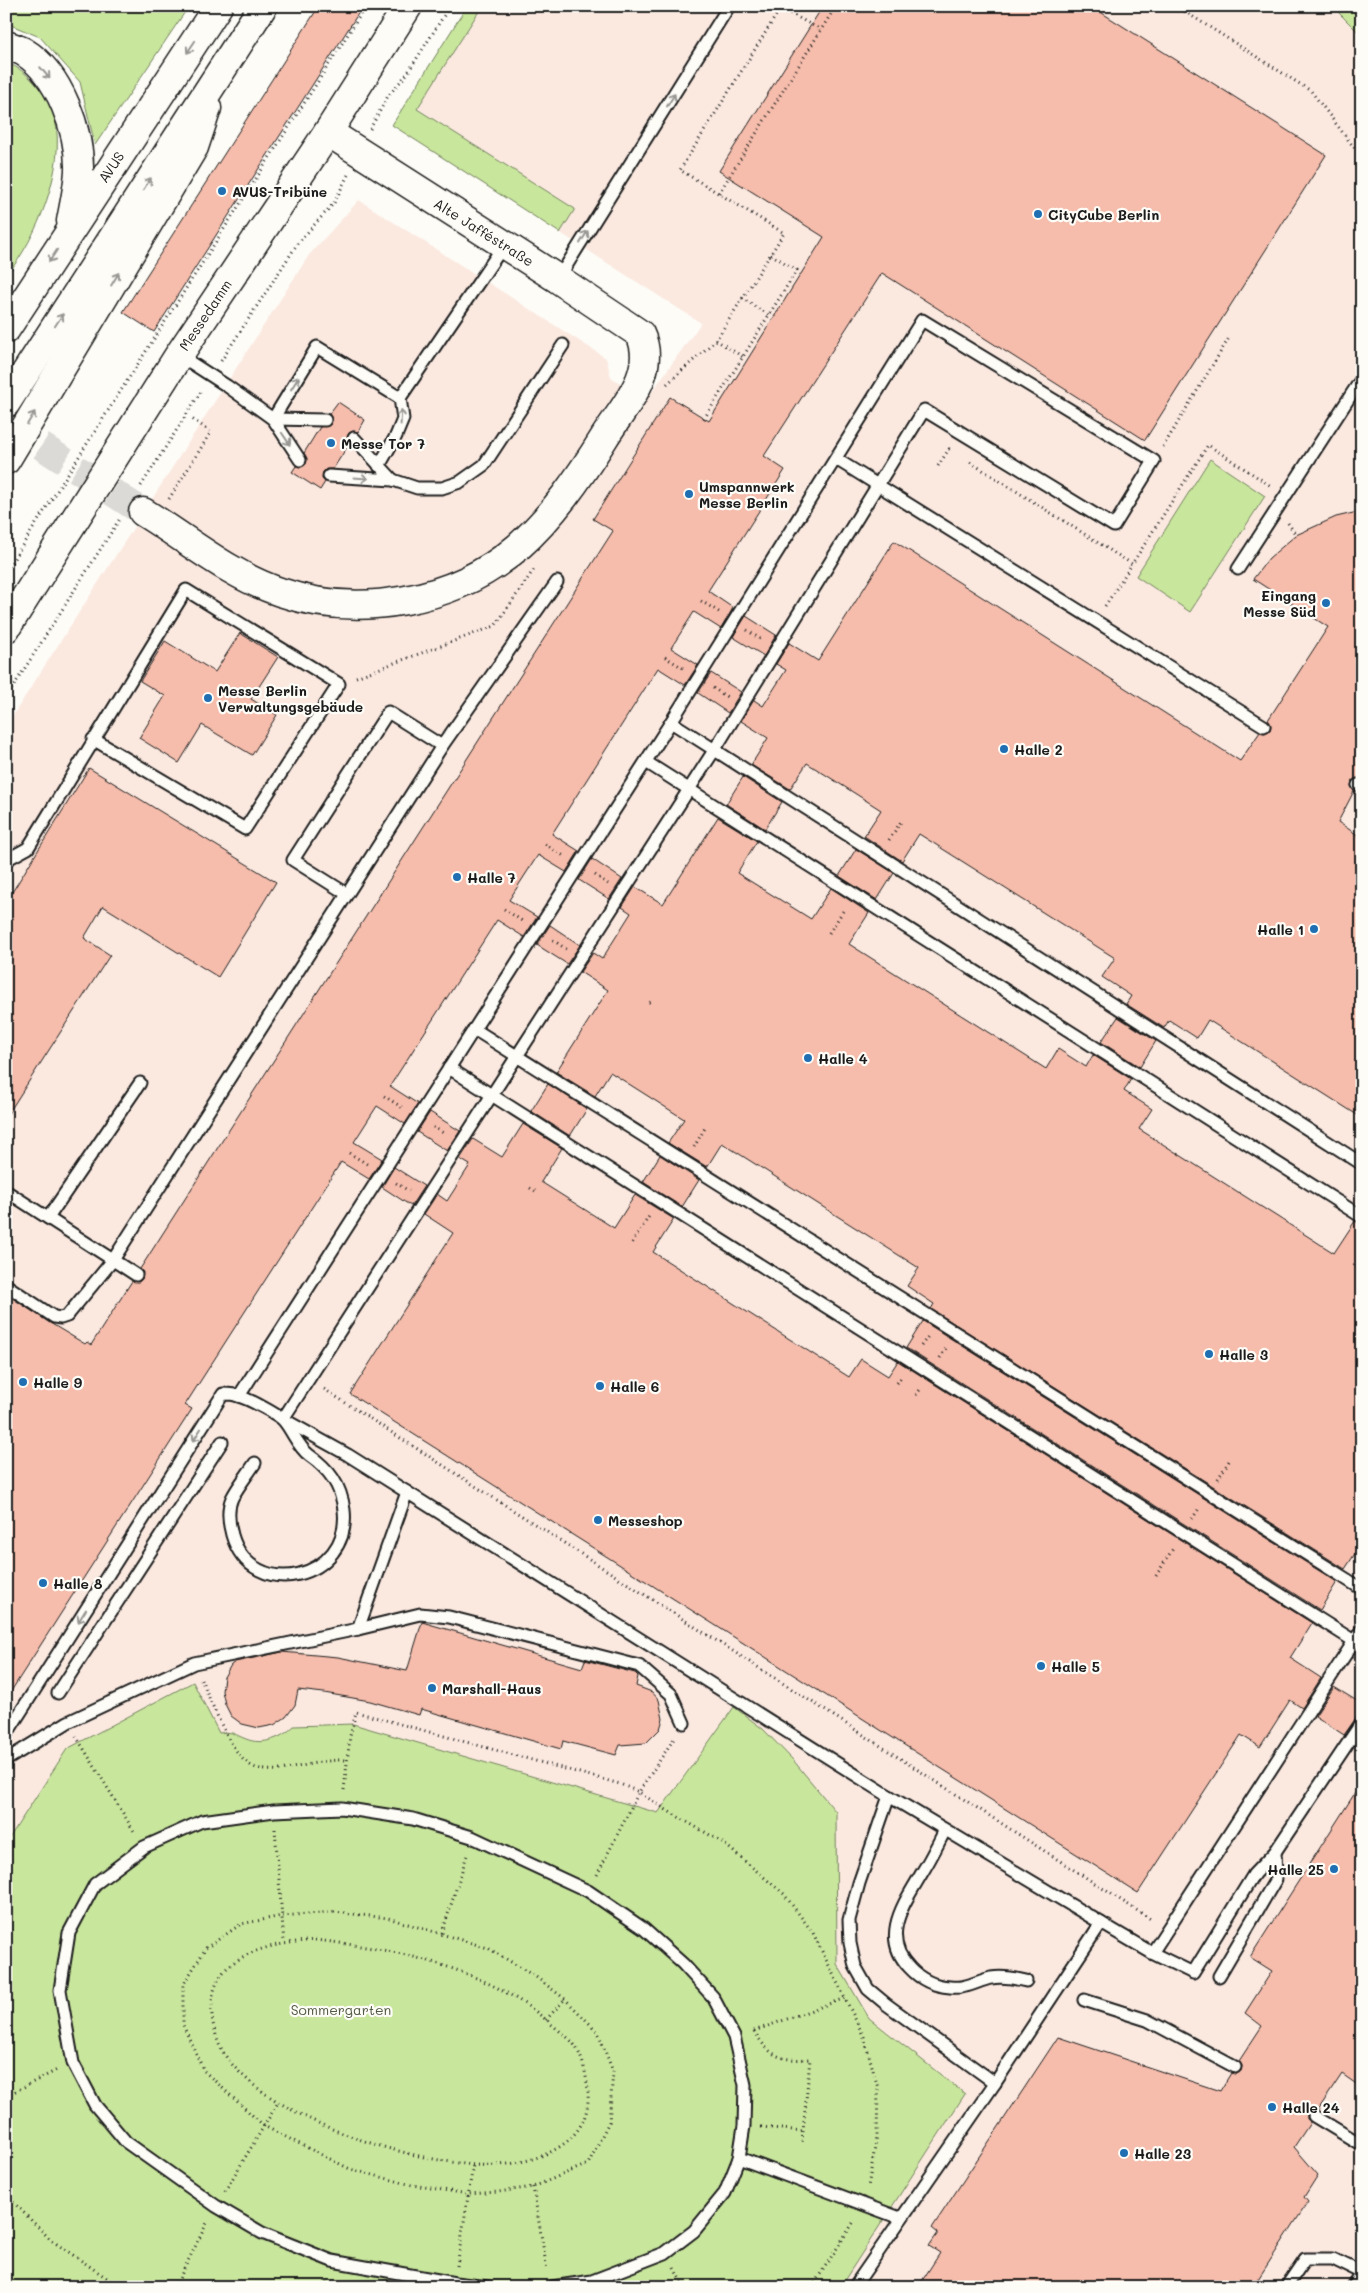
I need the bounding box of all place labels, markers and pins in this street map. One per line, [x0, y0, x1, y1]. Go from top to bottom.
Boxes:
place label: AVUS-Tribüne [232, 182, 327, 201]
marker: AVUS-Tribüne [216, 185, 228, 197]
place label: CityCube Berlin [1048, 205, 1159, 224]
marker: CityCube Berlin [1032, 208, 1044, 220]
place label: Messe Tor 7 [341, 434, 425, 453]
marker: Messe Tor 7 [325, 437, 337, 449]
place label: Umspannwerk Messe Berlin [699, 477, 794, 512]
marker: Umspannwerk Messe Berlin [683, 488, 695, 500]
place label: Eingang Messe Süd [1243, 586, 1316, 621]
marker: Eingang Messe Süd [1320, 597, 1332, 609]
place label: Messe Berlin Verwaltungsgebäude [218, 681, 363, 716]
marker: Messe Berlin Verwaltungsgebäude [202, 692, 214, 704]
place label: Halle 2 [1014, 740, 1063, 759]
marker: Halle 2 [998, 743, 1010, 755]
place label: Halle 7 [467, 868, 516, 887]
marker: Halle 7 [451, 871, 463, 883]
place label: Halle 1 [1257, 920, 1304, 939]
marker: Halle 1 [1308, 923, 1320, 935]
place label: Halle 4 [818, 1049, 868, 1068]
marker: Halle 4 [802, 1052, 814, 1064]
place label: Halle 3 [1219, 1345, 1268, 1364]
marker: Halle 3 [1203, 1348, 1215, 1360]
place label: Halle 9 [33, 1373, 83, 1392]
marker: Halle 9 [17, 1376, 29, 1388]
place label: Halle 6 [610, 1377, 659, 1396]
marker: Halle 6 [594, 1380, 606, 1392]
place label: Messeshop [608, 1511, 683, 1530]
marker: Messeshop [592, 1514, 604, 1526]
place label: Halle 8 [53, 1574, 103, 1593]
marker: Halle 8 [37, 1577, 49, 1589]
place label: Halle 5 [1051, 1657, 1100, 1676]
marker: Halle 5 [1035, 1660, 1047, 1672]
place label: Marshall-Haus [442, 1679, 541, 1698]
marker: Marshall-Haus [426, 1682, 438, 1694]
place label: Halle 25 [1267, 1860, 1324, 1879]
marker: Halle 25 [1328, 1863, 1340, 1875]
place label: Halle 24 [1282, 2098, 1340, 2117]
marker: Halle 24 [1266, 2101, 1278, 2113]
place label: Halle 23 [1134, 2144, 1191, 2163]
marker: Halle 23 [1118, 2147, 1130, 2159]

